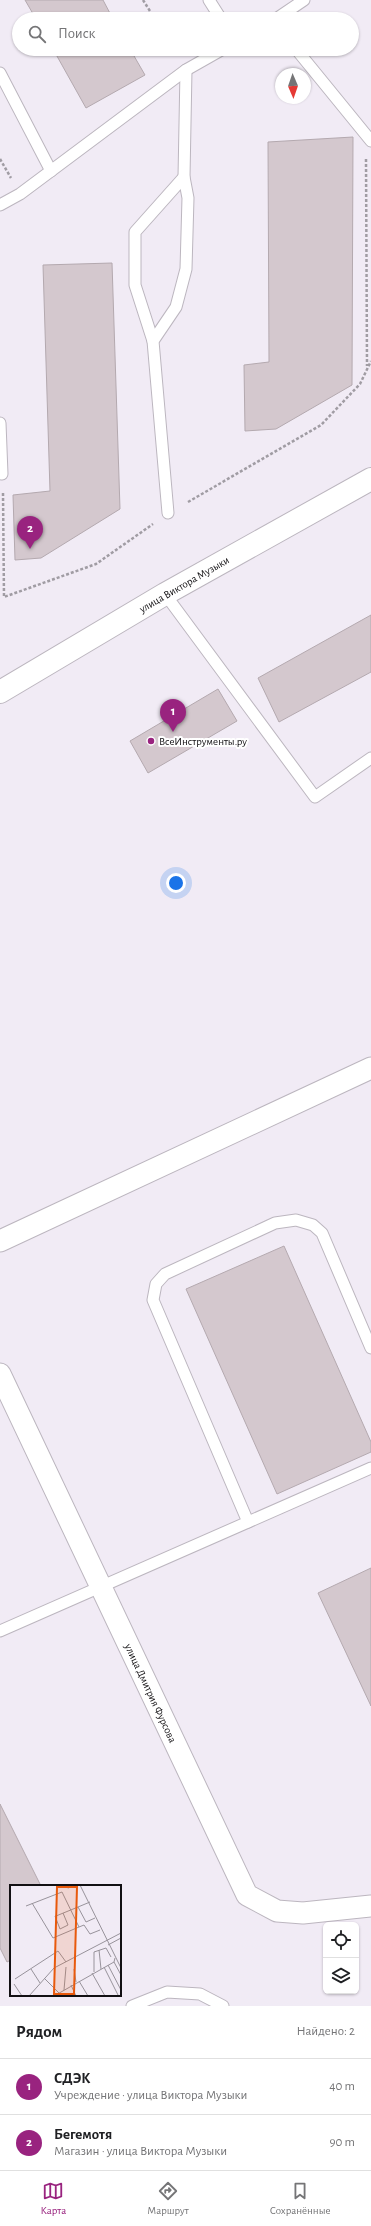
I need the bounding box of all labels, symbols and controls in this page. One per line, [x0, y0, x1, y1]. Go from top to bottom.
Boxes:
search box [12, 12, 359, 56]
icon: search [26, 23, 48, 45]
text: Поиск [58, 26, 96, 41]
north arrow [275, 68, 311, 104]
pin: 2 [17, 516, 43, 549]
street label: улица Виктора Музыки [137, 554, 231, 615]
pin: 1 [160, 699, 186, 732]
marker: ВсеИнструменты.ру [146, 736, 156, 746]
place label: ВсеИнструменты.ру [159, 736, 247, 747]
your location [166, 873, 186, 893]
street label: улица Дмитрия Фурсова [122, 1641, 178, 1744]
inset map [10, 1885, 121, 1996]
map controls [323, 1922, 359, 1994]
button: locate [323, 1922, 359, 1958]
button: layers [323, 1958, 359, 1994]
text: Рядом [16, 2023, 62, 2040]
text: Найдено: 2 [297, 2025, 355, 2038]
text: СДЭК [54, 2071, 90, 2086]
text: 1 [27, 2080, 31, 2093]
text: 40 m [329, 2080, 355, 2093]
text: Учреждение · улица Виктора Музыки [54, 2089, 247, 2102]
text: Бегемотя [54, 2127, 112, 2142]
text: 2 [26, 2136, 32, 2149]
text: 90 m [329, 2136, 355, 2149]
text: Магазин · улица Виктора Музыки [54, 2145, 227, 2158]
tab: Карта [41, 2180, 66, 2217]
tab: Маршрут [147, 2180, 189, 2217]
tab: Сохранённые [270, 2180, 330, 2217]

